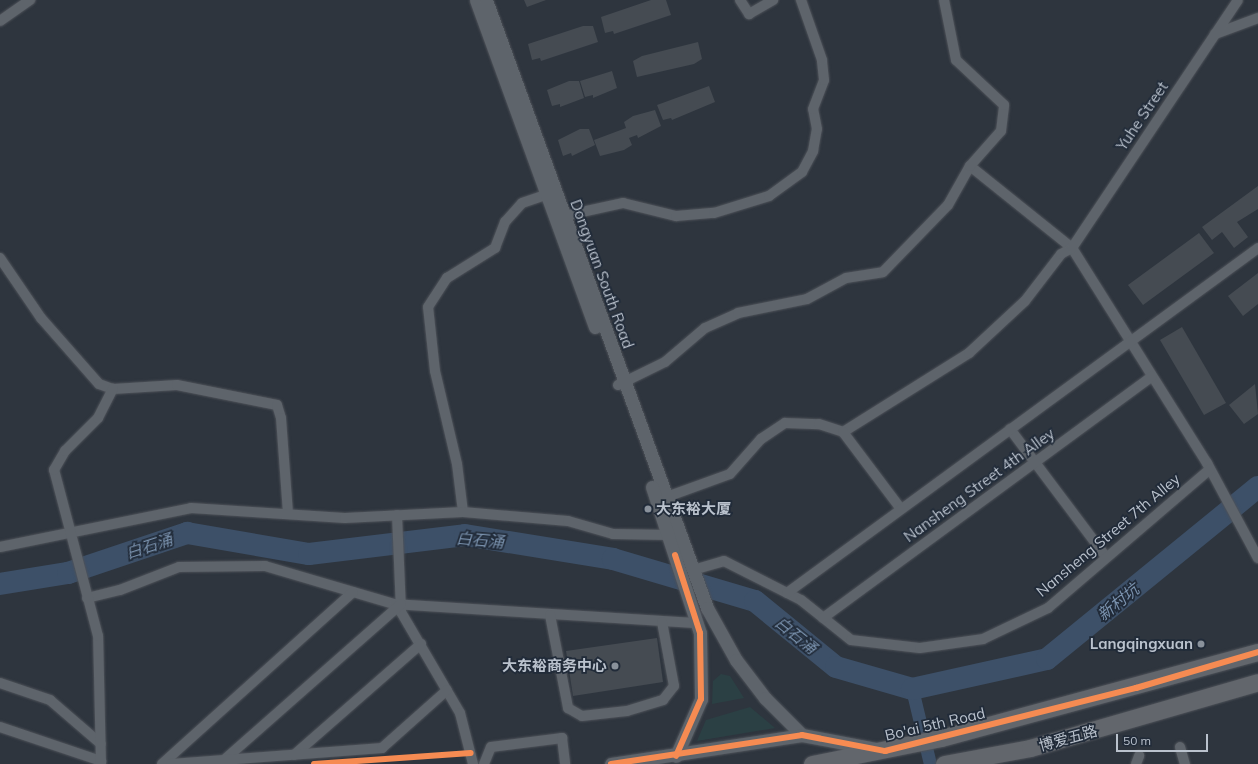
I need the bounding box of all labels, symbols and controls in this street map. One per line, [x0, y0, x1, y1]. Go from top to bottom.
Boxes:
street label: Yuhe Street [1112, 78, 1172, 154]
street label: Dongyuan South Road [567, 197, 637, 351]
street label: Nansheng Street 4th Alley [900, 424, 1058, 546]
street label: Nansheng Street 7th Alley [1033, 470, 1183, 600]
place label: 大东裕大厦 [656, 500, 731, 518]
marker: 大东裕大厦 [643, 504, 653, 514]
water label: 白石涌 [455, 528, 505, 552]
water label: 白石涌 [123, 529, 175, 563]
water label: 新村坑 [1093, 579, 1143, 625]
water label: 白石涌 [771, 612, 821, 658]
place label: Langqingxuan [1090, 635, 1193, 653]
marker: Langqingxuan [1196, 639, 1206, 649]
place label: 大东裕商务中心 [502, 657, 607, 675]
marker: 大东裕商务中心 [610, 661, 620, 671]
street label: Bo'ai 5th Road [883, 704, 987, 744]
street label: 博爱五路 [1037, 722, 1099, 754]
scale bar [1118, 726, 1210, 752]
text: 50 m [1123, 733, 1151, 748]

